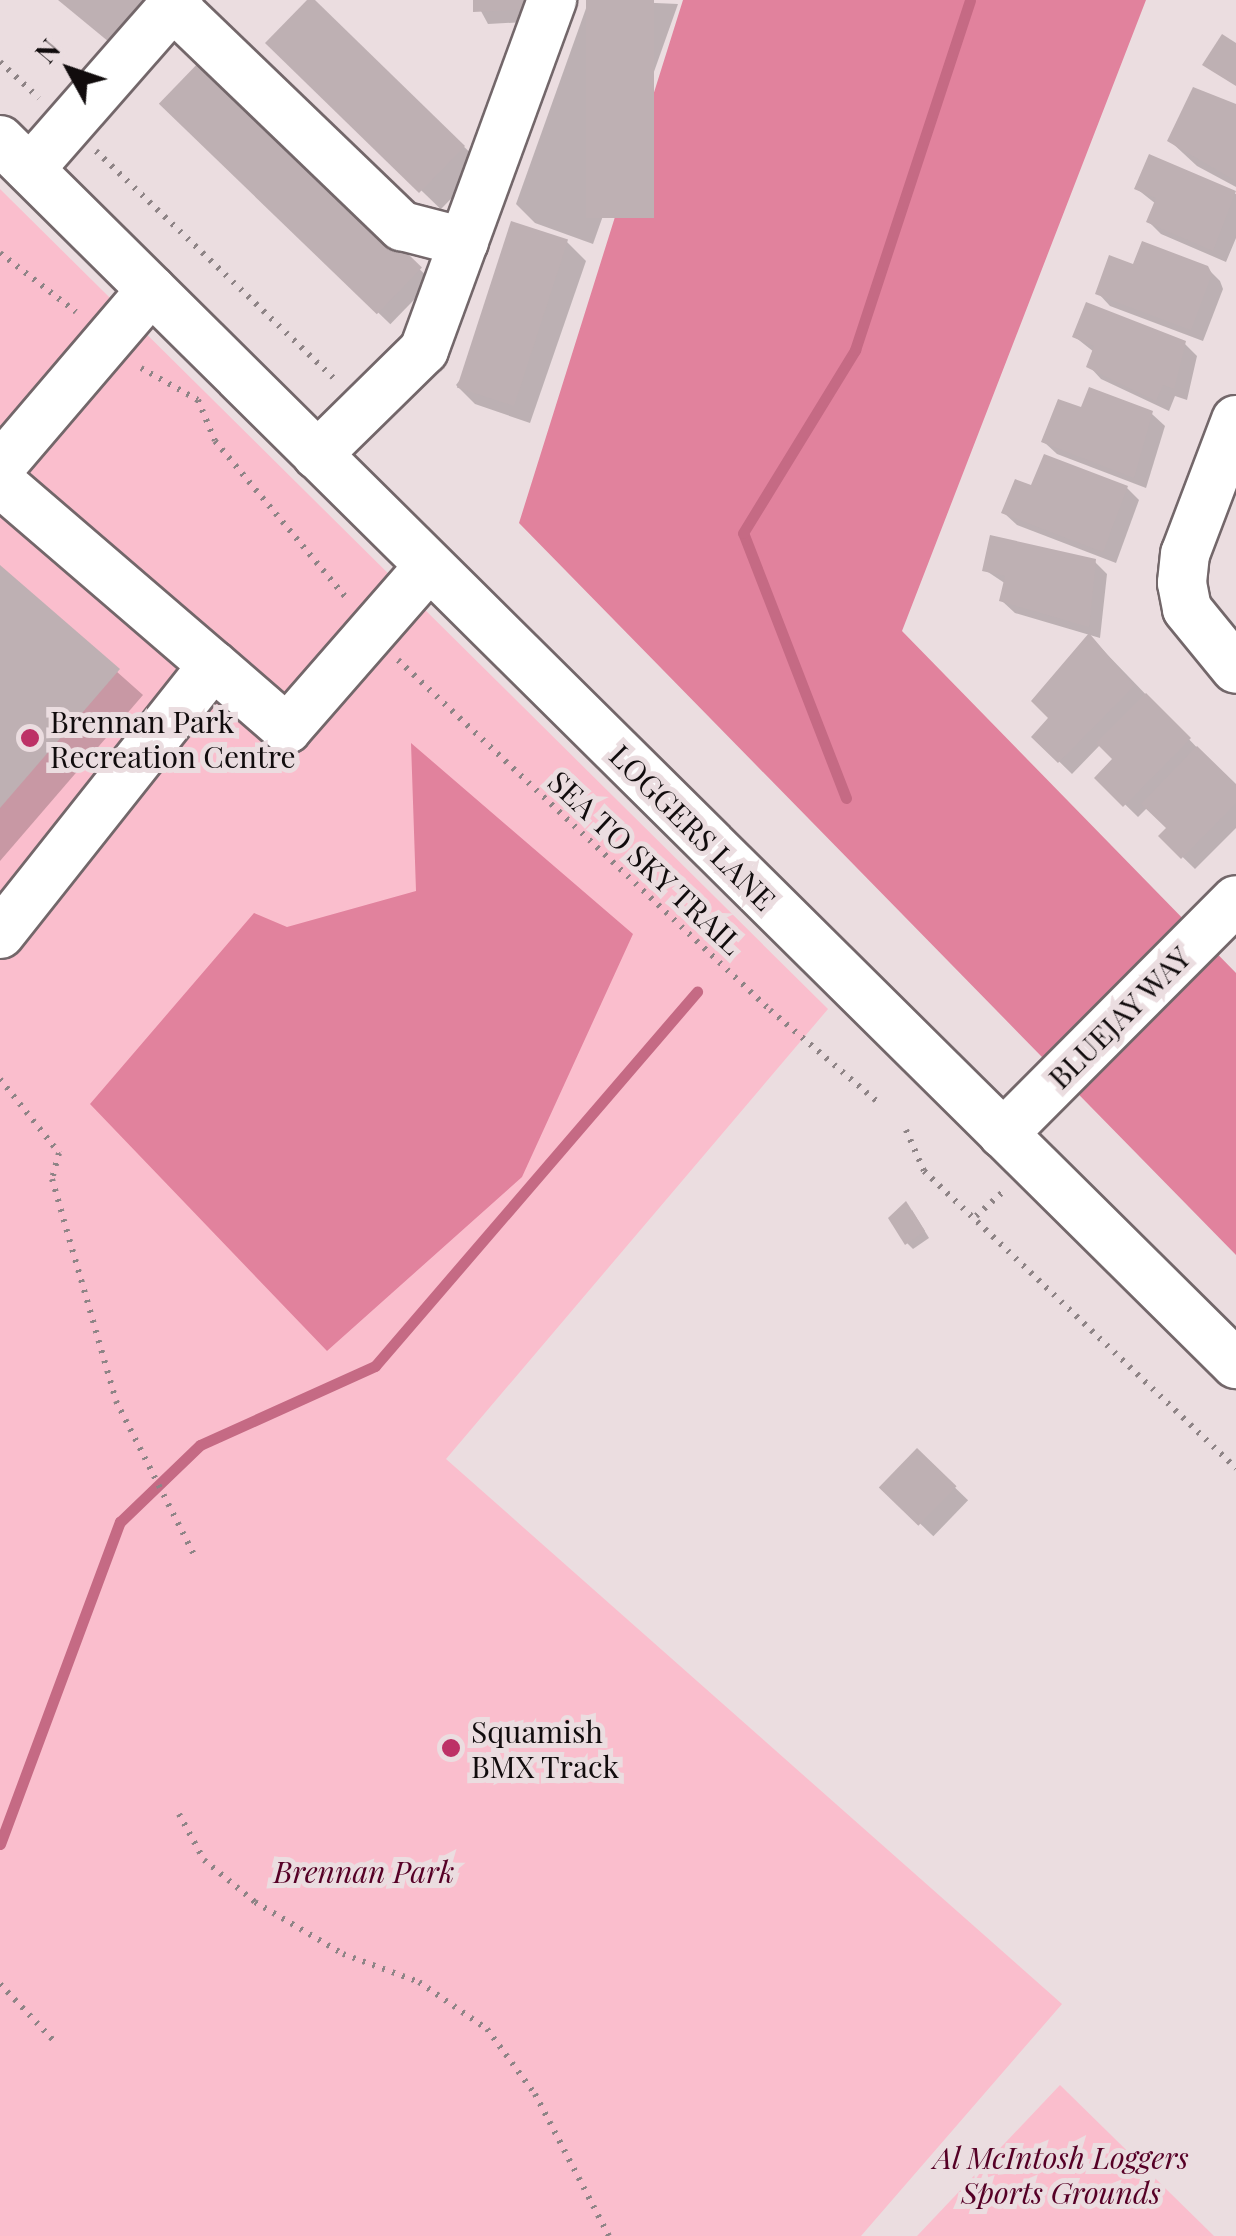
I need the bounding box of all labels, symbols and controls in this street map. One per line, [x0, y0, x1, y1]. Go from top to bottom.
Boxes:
north arrow [20, 20, 120, 120]
text: N [26, 31, 67, 70]
place label: Brennan Park Recreation Centre [50, 703, 296, 774]
marker: Brennan Park Recreation Centre [19, 727, 41, 749]
street label: LOGGERS LANE [603, 737, 783, 917]
street label: SEA TO SKY TRAIL [541, 762, 751, 962]
street label: BLUEJAY WAY [1040, 938, 1198, 1096]
place label: Squamish BMX Track [471, 1713, 620, 1784]
marker: Squamish BMX Track [440, 1737, 462, 1759]
park label: Brennan Park [274, 1853, 454, 1889]
park label: Al McIntosh Loggers Sports Grounds [933, 2139, 1189, 2210]

